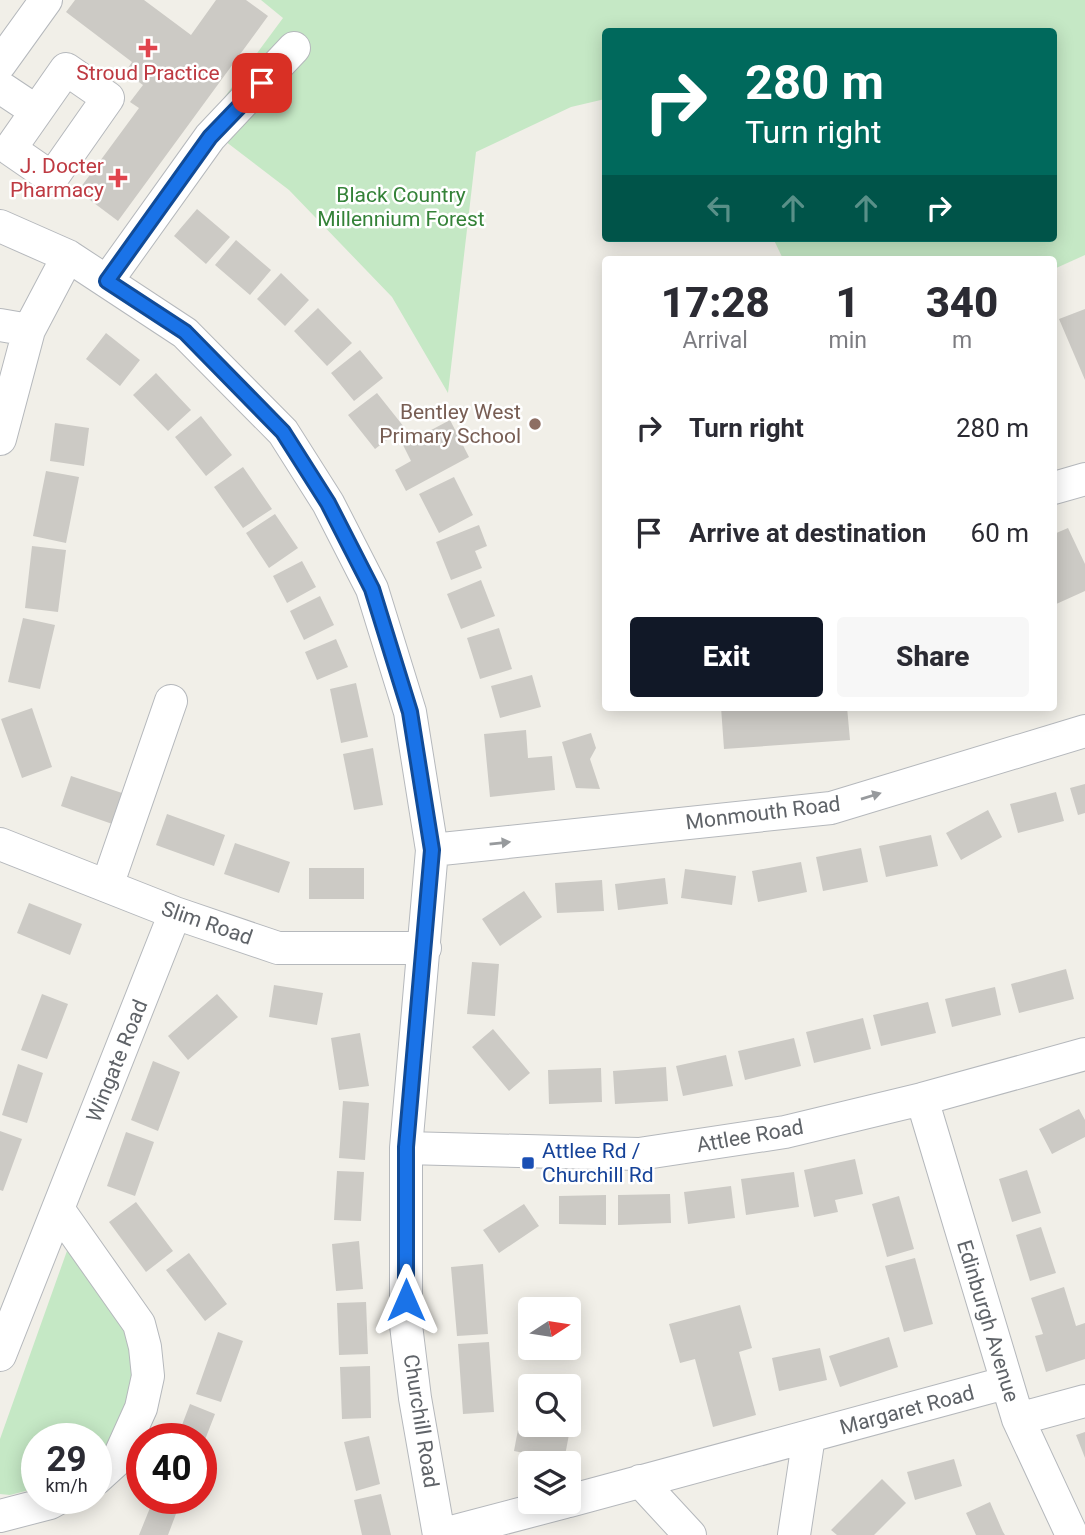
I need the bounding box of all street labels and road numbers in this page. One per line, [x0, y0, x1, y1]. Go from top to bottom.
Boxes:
street label: Monmouth Road [684, 792, 842, 834]
street label: Slim Road [158, 896, 256, 950]
street label: Wingate Road [82, 996, 152, 1126]
street label: Attlee Road [695, 1115, 805, 1157]
street label: Edinburgh Avenue [952, 1237, 1024, 1405]
street label: Churchill Road [399, 1352, 443, 1490]
street label: Margaret Road [837, 1381, 977, 1439]

